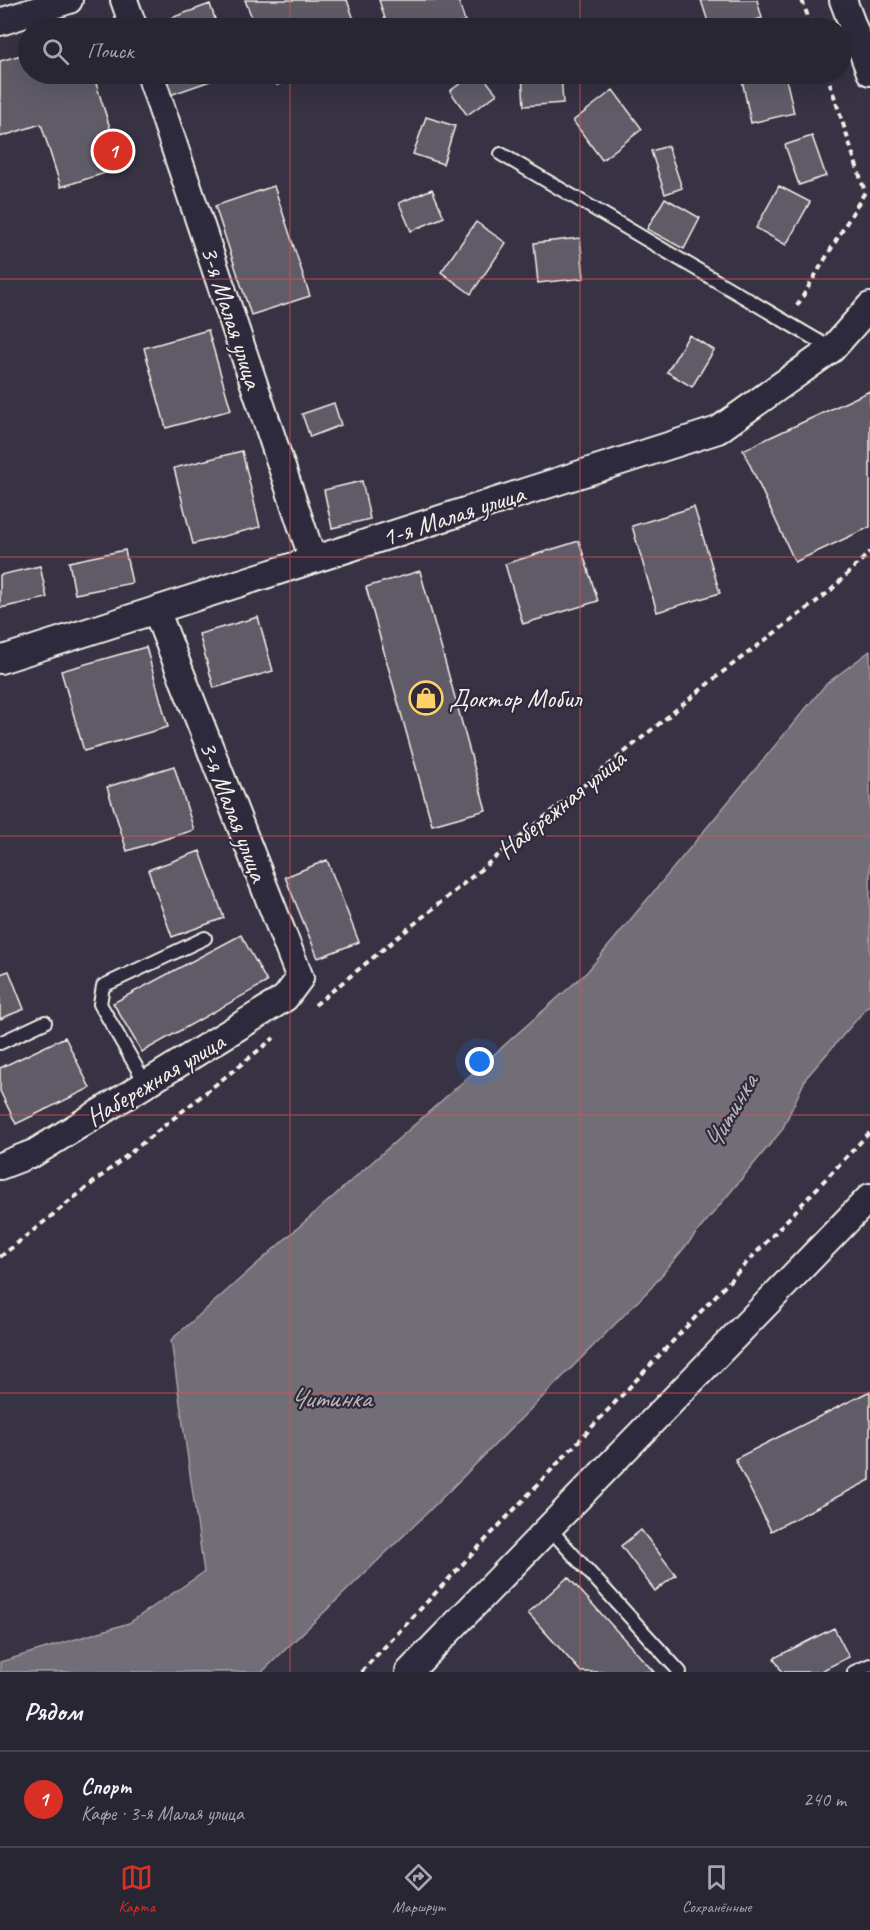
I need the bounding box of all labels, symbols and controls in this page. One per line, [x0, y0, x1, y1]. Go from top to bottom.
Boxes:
search box [18, 18, 852, 84]
icon: search [39, 35, 72, 68]
text: Поиск [87, 37, 133, 65]
pin: 1 [94, 128, 132, 174]
street label: 3-я Малая улица [193, 242, 271, 394]
street label: 1-я Малая улица [378, 476, 530, 554]
shop icon: Доктор Мобил [408, 680, 444, 716]
place label: Доктор Мобил [449, 682, 583, 715]
street label: 3-я Малая улица [192, 736, 276, 888]
street label: Набережная улица [490, 741, 634, 866]
street label: Набережная улица [80, 1024, 232, 1134]
your location [465, 1047, 494, 1076]
water label: Читинка [695, 1066, 767, 1156]
water label: Читинка [289, 1381, 374, 1415]
text: Рядом [24, 1695, 82, 1728]
text: Спорт [81, 1773, 132, 1801]
text: 1 [39, 1787, 48, 1812]
text: 240 m [803, 1787, 846, 1812]
text: Кафе · 3-я Малая улица [81, 1801, 244, 1826]
tab: Карта [119, 1861, 155, 1917]
tab: Маршрут [392, 1861, 445, 1917]
tab: Сохранённые [682, 1861, 751, 1917]

